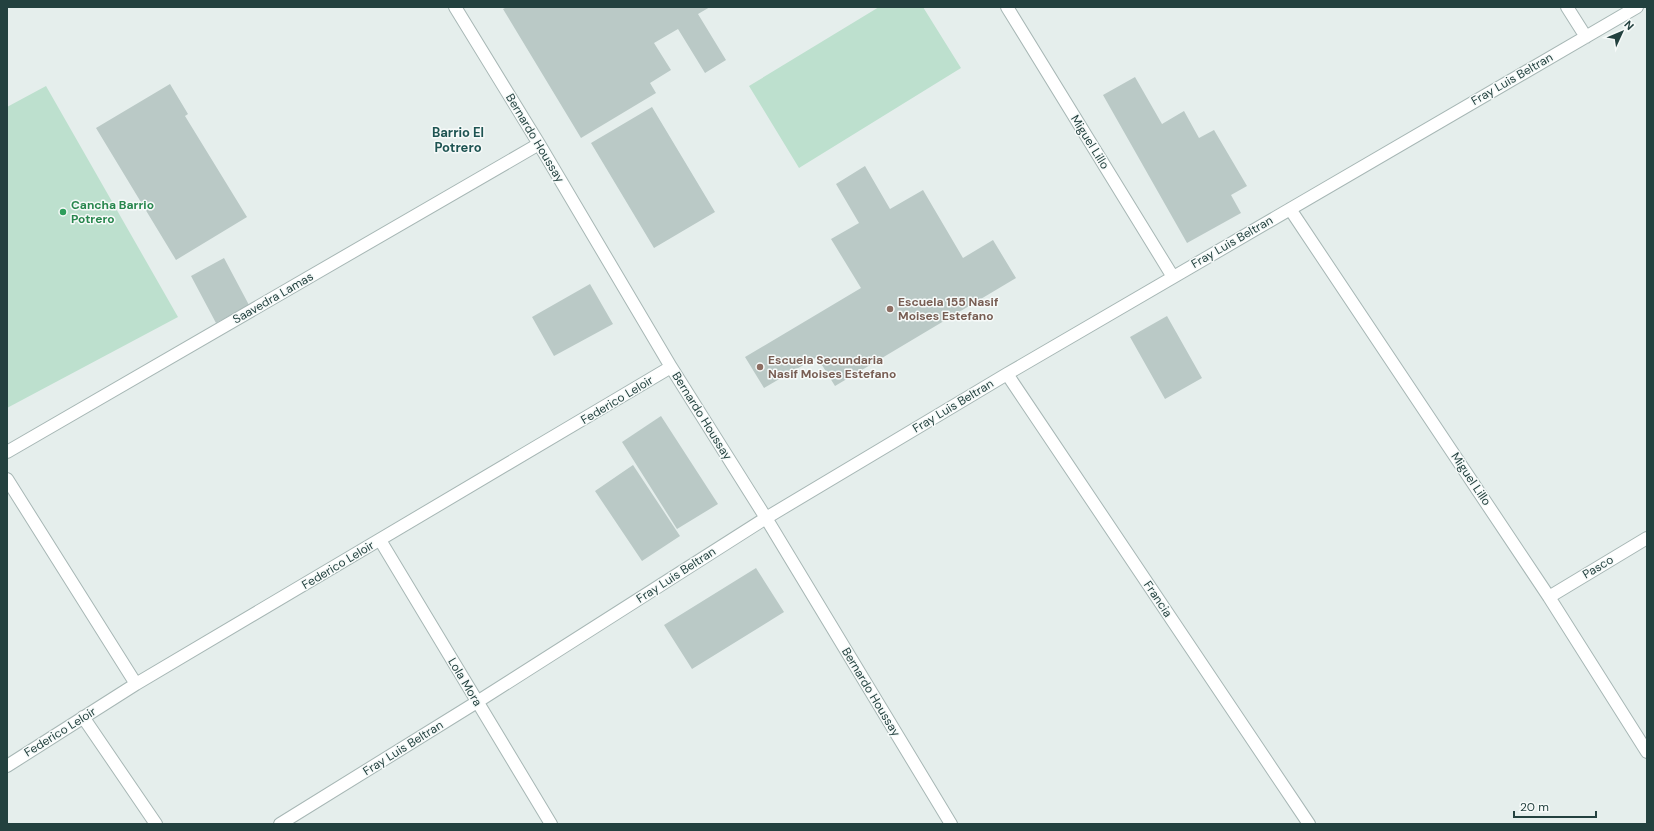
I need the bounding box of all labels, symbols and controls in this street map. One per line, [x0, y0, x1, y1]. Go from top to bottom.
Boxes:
north arrow [1602, 12, 1642, 52]
text: N [1621, 17, 1637, 33]
street label: Fray Luis Beltran [1468, 49, 1556, 109]
street label: Bernardo Houssay [502, 91, 568, 186]
street label: Miguel Lillo [1067, 112, 1113, 172]
district label: Barrio El Potrero [432, 124, 484, 156]
place label: Cancha Barrio Potrero [71, 197, 154, 227]
marker: Cancha Barrio Potrero [58, 207, 68, 217]
street label: Fray Luis Beltran [1188, 212, 1276, 272]
street label: Saavedra Lamas [230, 268, 316, 328]
place label: Escuela 155 Nasif Moises Estefano [898, 294, 998, 324]
marker: Escuela 155 Nasif Moises Estefano [885, 304, 895, 314]
place label: Escuela Secundaria Nasif Moises Estefano [768, 352, 896, 382]
marker: Escuela Secundaria Nasif Moises Estefano [755, 362, 765, 372]
street label: Bernardo Houssay [668, 369, 736, 463]
street label: Federico Leloir [578, 372, 657, 428]
street label: Fray Luis Beltran [910, 375, 996, 436]
street label: Miguel Lillo [1447, 449, 1495, 509]
street label: Federico Leloir [299, 537, 378, 593]
street label: Fray Luis Beltran [633, 543, 719, 607]
street label: Pasco [1580, 552, 1616, 582]
street label: Francia [1140, 578, 1176, 620]
street label: Bernardo Houssay [838, 645, 904, 740]
street label: Lola Mora [444, 655, 486, 709]
street label: Federico Leloir [21, 703, 99, 760]
street label: Fray Luis Beltran [360, 717, 446, 779]
scale bar [1514, 793, 1596, 819]
text: 20 m [1520, 799, 1549, 815]

